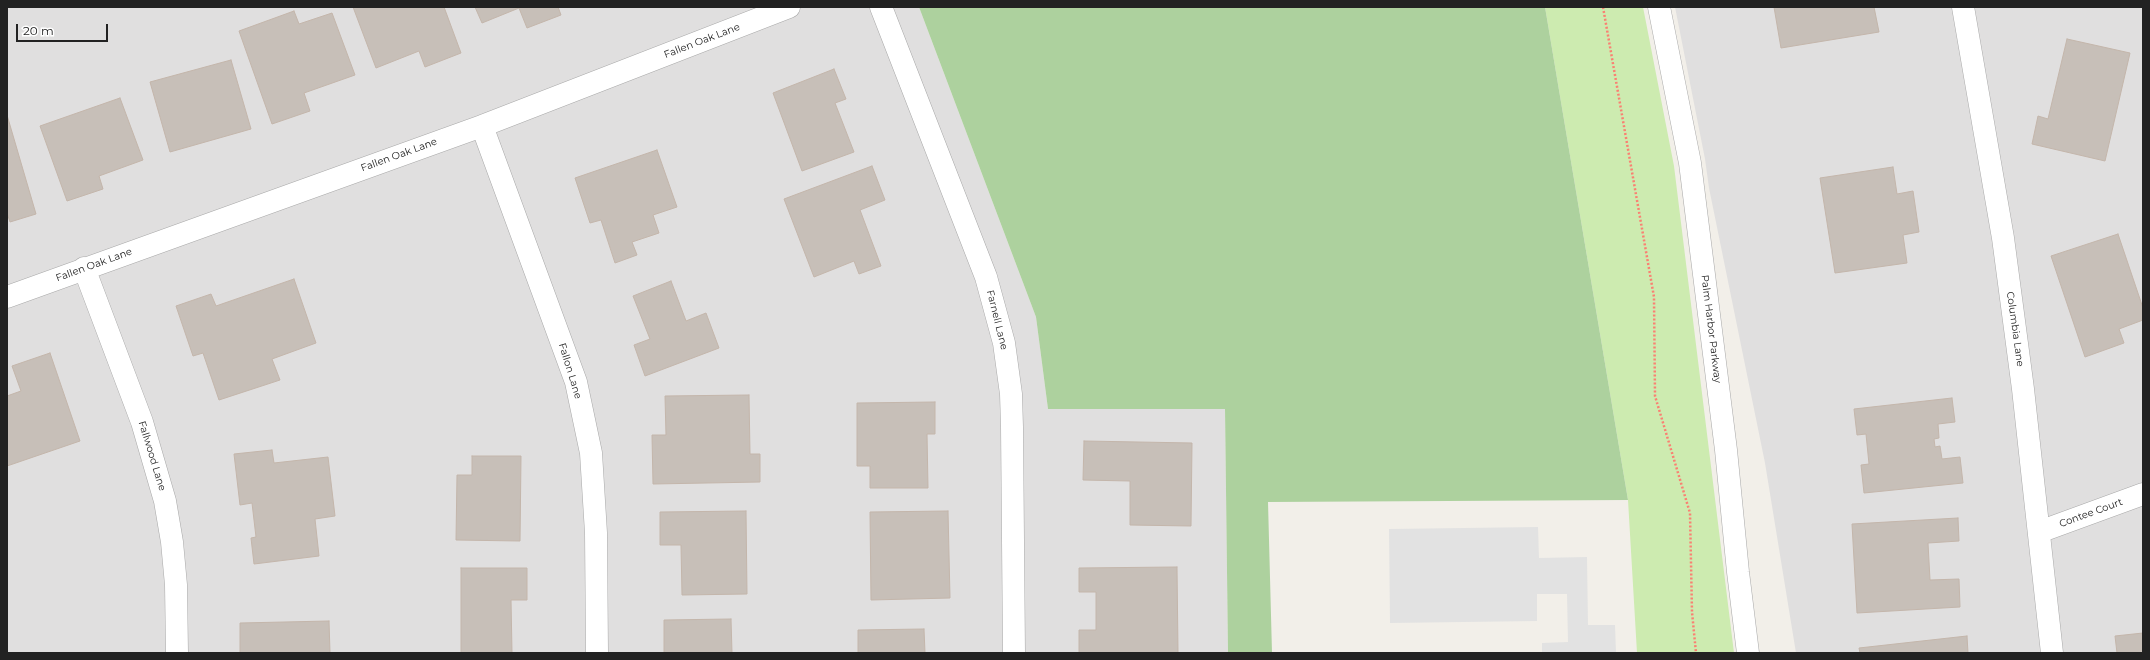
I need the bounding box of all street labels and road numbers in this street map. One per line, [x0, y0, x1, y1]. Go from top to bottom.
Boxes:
street label: Fallen Oak Lane [662, 21, 742, 61]
street label: Fallen Oak Lane [359, 136, 439, 174]
street label: Fallen Oak Lane [54, 246, 134, 284]
street label: Palm Harbor Parkway [1698, 274, 1724, 384]
street label: Farnell Lane [984, 289, 1010, 351]
street label: Columbia Lane [2004, 291, 2026, 367]
street label: Fallon Lane [556, 342, 584, 400]
street label: Fallwood Lane [136, 420, 168, 492]
street label: Contee Court [2058, 496, 2124, 530]

